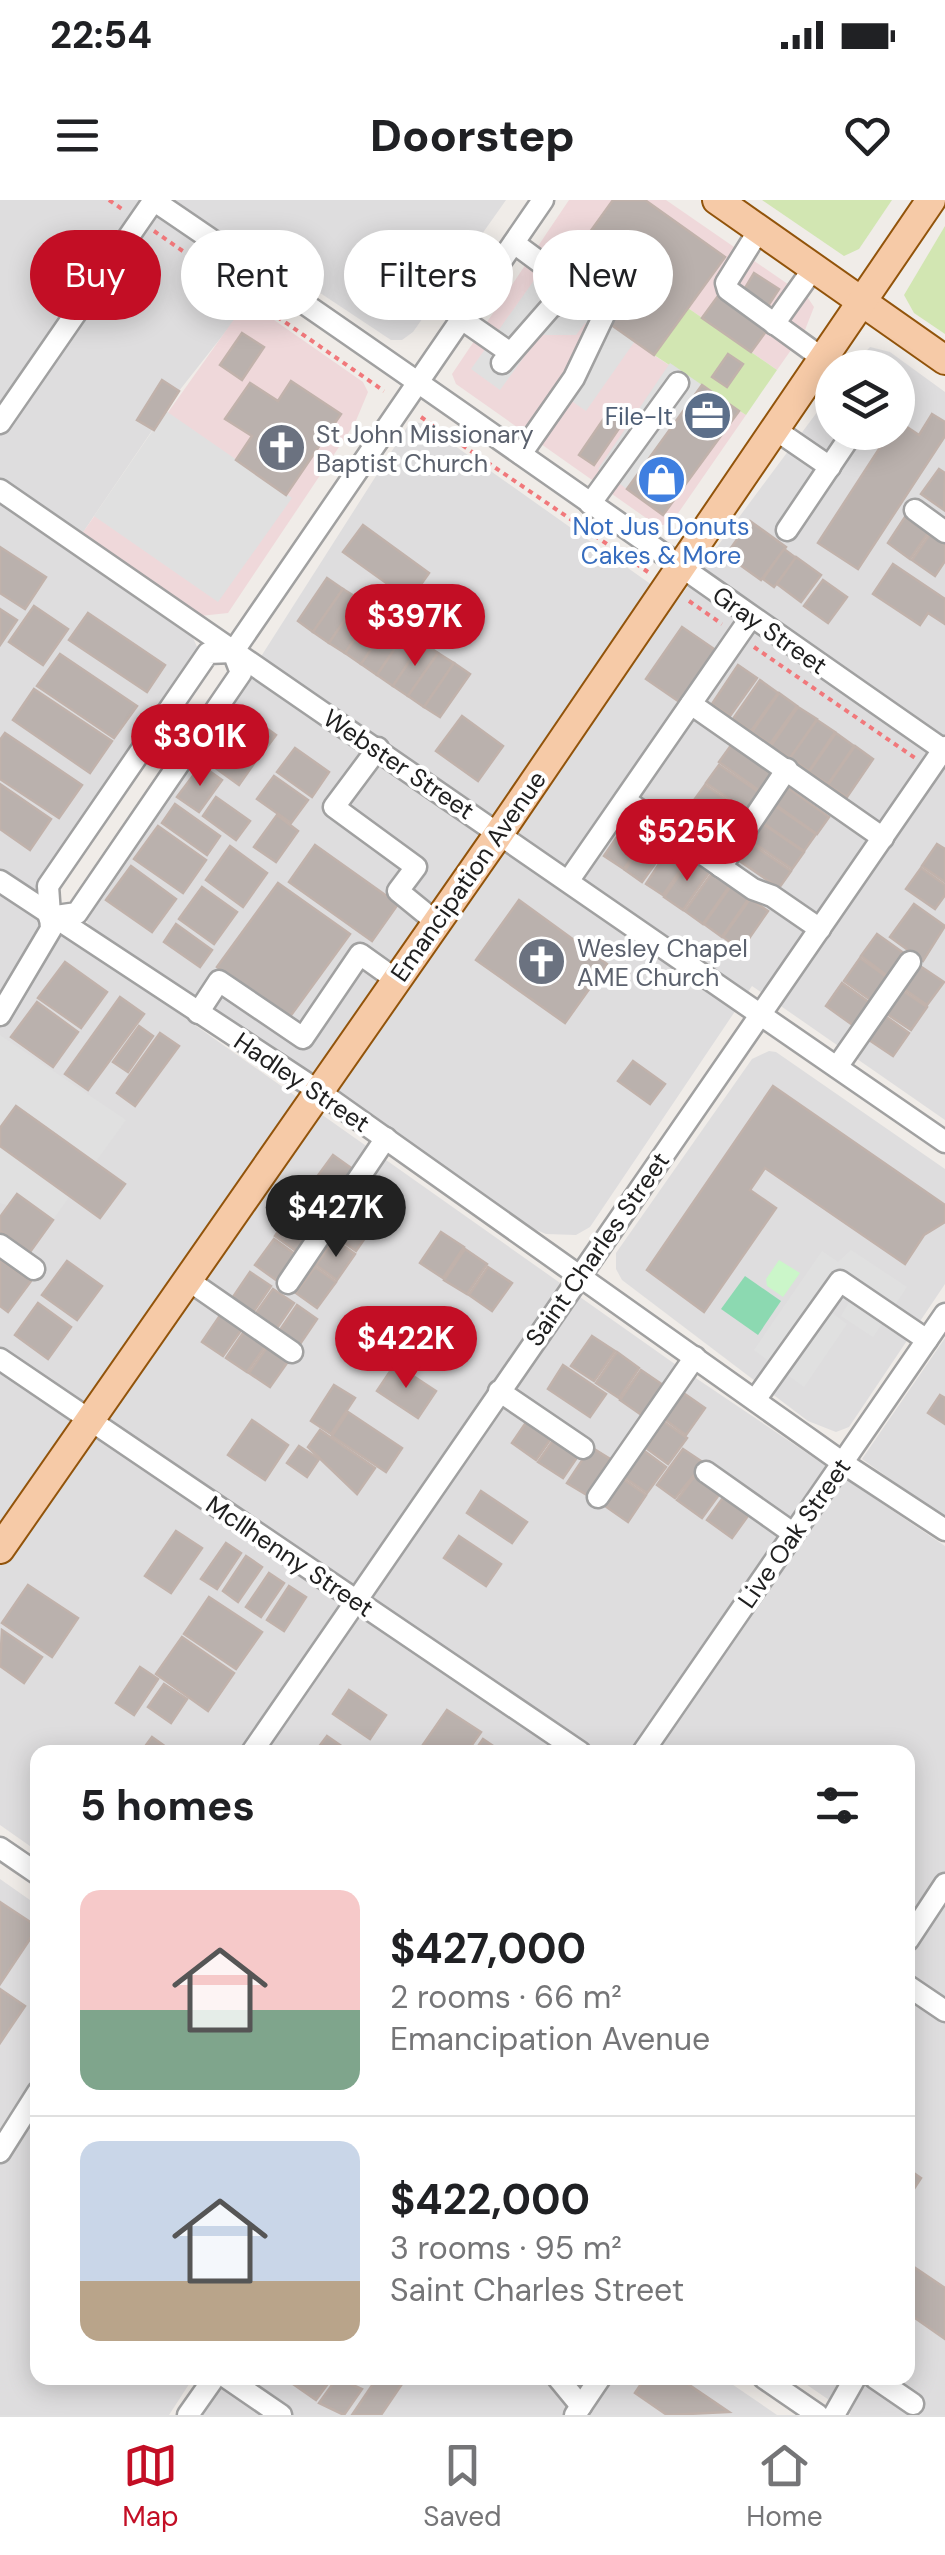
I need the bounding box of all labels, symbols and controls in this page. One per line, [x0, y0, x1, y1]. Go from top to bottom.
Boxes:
text: 22:54 [50, 10, 152, 60]
text: Doorstep [370, 106, 575, 165]
icon: menu [50, 108, 105, 163]
icon: heart [840, 108, 895, 163]
chip: Buy [30, 230, 161, 320]
chip: Rent [181, 230, 324, 320]
chip: Filters [344, 230, 513, 320]
chip: New [533, 230, 673, 320]
map controls [815, 350, 915, 450]
button: layers [815, 350, 915, 450]
office icon: File-It [682, 390, 734, 442]
place label: File-It [605, 400, 673, 433]
place label: St John Missionary Baptist Church [316, 418, 534, 480]
church icon: St John Missionary Baptist Church [255, 422, 307, 474]
shop icon: Not Jus Donuts Cakes & More [635, 454, 687, 506]
place label: Not Jus Donuts Cakes & More [572, 510, 750, 572]
street label: Gray Street [706, 579, 834, 682]
pin: $397K [345, 584, 485, 669]
text: $397K [367, 595, 463, 637]
street label: Webster Street [317, 702, 481, 827]
pin: $301K [130, 704, 270, 789]
text: $301K [153, 715, 247, 757]
street label: Emancipation Avenue [383, 764, 554, 988]
pin: $525K [617, 799, 757, 884]
text: $525K [638, 810, 736, 852]
place label: Wesley Chapel AME Church [577, 932, 748, 994]
church icon: Wesley Chapel AME Church [516, 936, 568, 988]
street label: Hadley Street [227, 1025, 376, 1140]
street label: Saint Charles Street [518, 1146, 677, 1353]
pin: $427K [266, 1175, 406, 1260]
text: $427K [288, 1186, 384, 1228]
pin: $422K [336, 1306, 476, 1391]
text: $422K [357, 1317, 455, 1359]
street label: Live Oak Street [731, 1452, 858, 1615]
street label: McIlhenny Street [200, 1488, 380, 1625]
text: 5 homes [80, 1778, 255, 1833]
icon: filters [810, 1778, 865, 1833]
text: $427,000 [390, 1921, 586, 1976]
icon: home [160, 1930, 280, 2050]
text: 2 rooms · 66 m² [390, 1976, 622, 2018]
text: Emancipation Avenue [390, 2018, 710, 2060]
text: $422,000 [390, 2172, 590, 2227]
icon: home [160, 2181, 280, 2301]
text: 3 rooms · 95 m² [390, 2227, 622, 2269]
text: Saint Charles Street [390, 2269, 684, 2311]
tab: Map [122, 2438, 179, 2535]
tab: Saved [423, 2438, 502, 2535]
tab: Home [746, 2438, 823, 2535]

